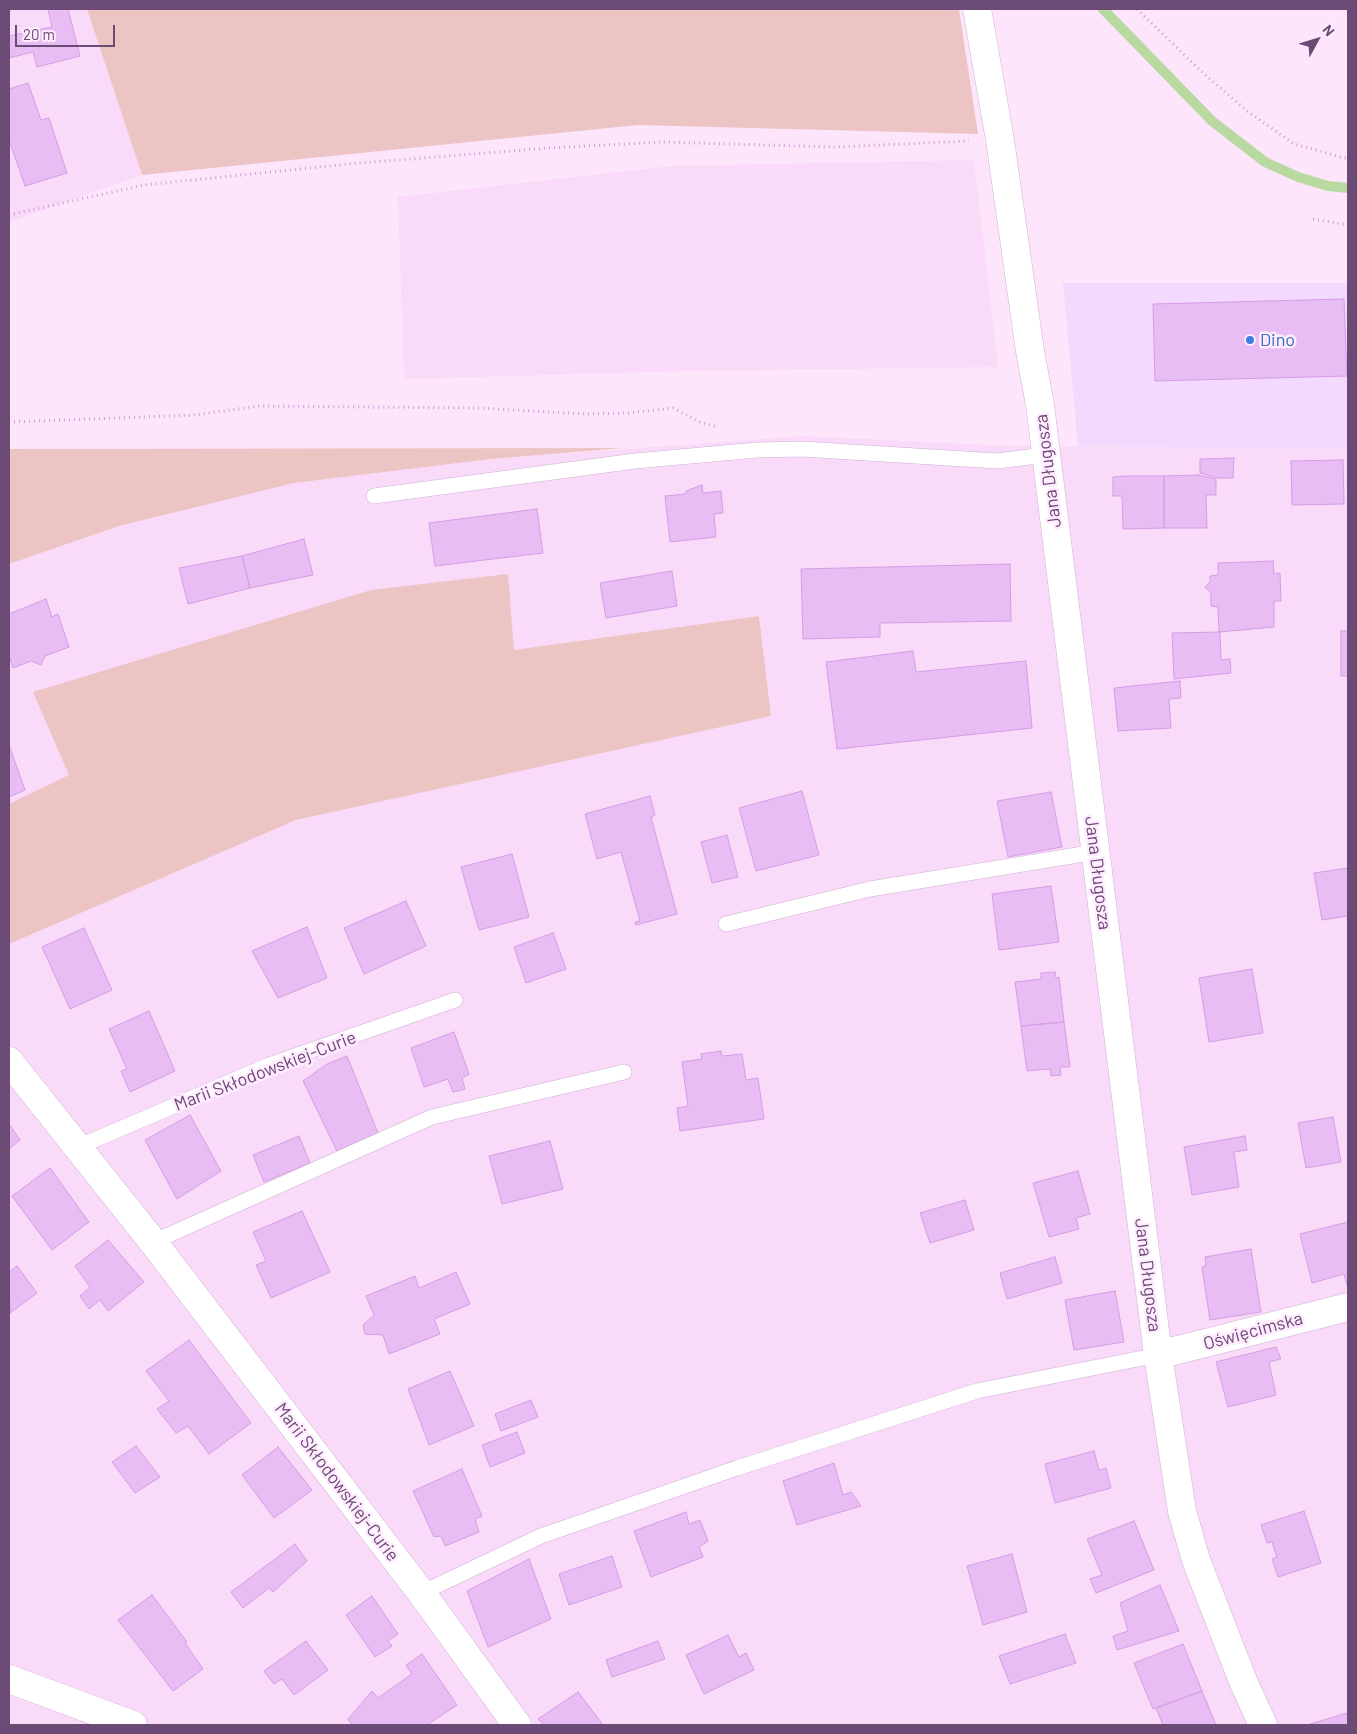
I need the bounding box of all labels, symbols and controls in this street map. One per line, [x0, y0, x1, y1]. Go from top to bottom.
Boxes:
scale bar [18, 15, 118, 47]
north arrow [1292, 15, 1342, 65]
text: N [1320, 21, 1339, 39]
text: 20 m [23, 25, 55, 43]
place label: Dino [1260, 329, 1295, 351]
marker: Dino [1244, 334, 1256, 346]
street label: Jana Długosza [1030, 413, 1066, 529]
street label: Jana Długosza [1080, 815, 1116, 931]
street label: Marii Skłodowskiej-Curie [171, 1026, 359, 1116]
street label: Jana Długosza [1130, 1217, 1166, 1333]
street label: Oświęcimska [1201, 1307, 1305, 1355]
street label: Marii Skłodowskiej-Curie [270, 1398, 404, 1566]

